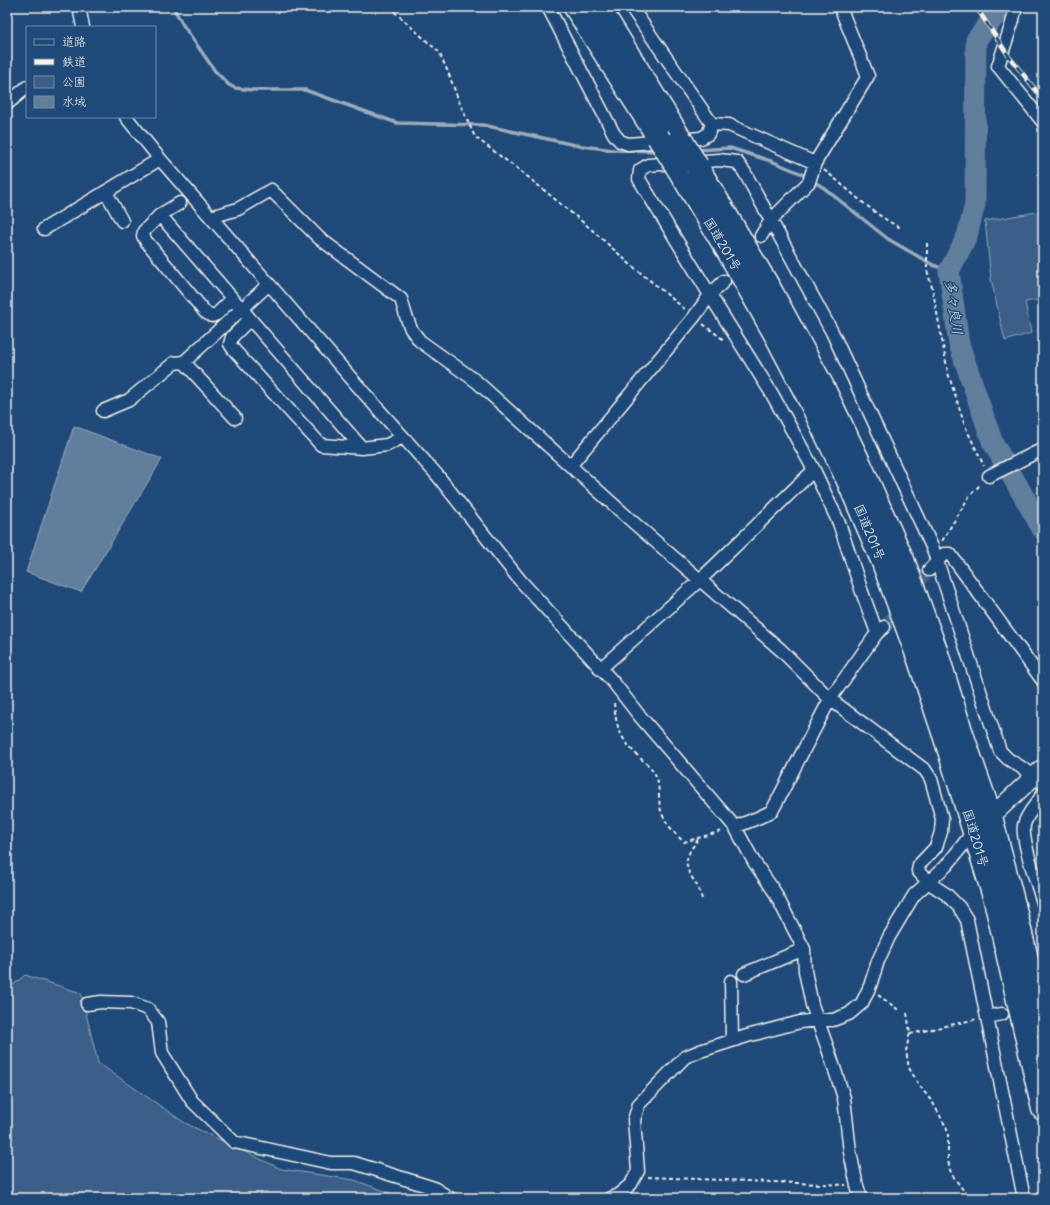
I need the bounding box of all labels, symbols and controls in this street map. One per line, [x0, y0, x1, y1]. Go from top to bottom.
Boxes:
legend [26, 26, 156, 118]
text: 道路 [62, 34, 86, 49]
text: 鉄道 [62, 54, 86, 69]
text: 公園 [62, 74, 86, 89]
text: 水域 [62, 94, 86, 109]
street label: 国道201号 [700, 214, 745, 274]
water label: 多々良川 [941, 278, 967, 336]
street label: 国道201号 [850, 501, 889, 563]
street label: 国道201号 [959, 807, 992, 869]

